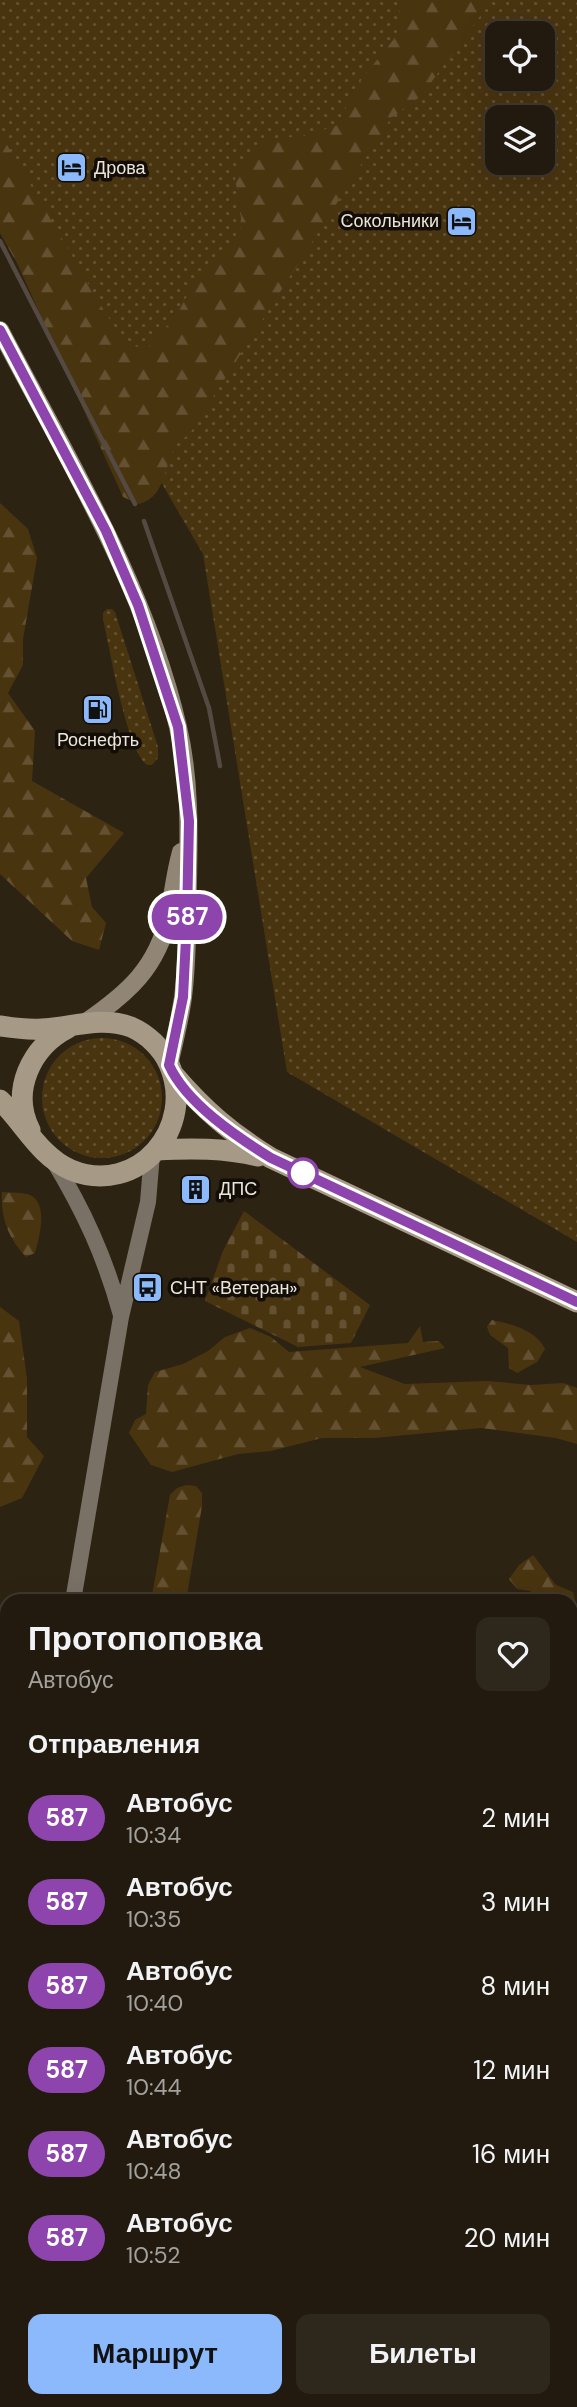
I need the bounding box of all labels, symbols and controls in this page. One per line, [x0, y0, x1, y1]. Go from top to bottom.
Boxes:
map controls [485, 21, 555, 175]
button: locate [485, 21, 555, 91]
button: layers [485, 105, 555, 175]
hotel icon: Дрова [54, 151, 88, 185]
place label: Дрова [94, 156, 147, 180]
hotel icon: Сокольники [445, 204, 479, 238]
place label: Сокольники [340, 209, 439, 233]
fuel station icon: Роснефть [81, 693, 115, 727]
place label: Роснефть [57, 728, 139, 752]
line badge: 587 [147, 894, 227, 940]
text: 587 [166, 901, 208, 932]
unlabelled marker [288, 1158, 318, 1188]
building icon: ДПС [179, 1172, 213, 1206]
place label: ДПС [219, 1177, 257, 1201]
bus stop icon: СНТ «Ветеран» [130, 1271, 164, 1305]
place label: СНТ «Ветеран» [170, 1276, 298, 1300]
text: Протопоповка [28, 1617, 262, 1660]
button: heart [476, 1617, 550, 1691]
text: Автобус [28, 1665, 114, 1695]
text: Отправления [28, 1727, 200, 1761]
text: Автобус [126, 1786, 233, 1820]
text: 2 мин [481, 1801, 550, 1835]
text: 587 [45, 1802, 88, 1833]
text: 10:34 [126, 1820, 181, 1850]
text: Автобус [126, 1870, 233, 1904]
text: 3 мин [481, 1885, 550, 1919]
text: 587 [45, 1886, 88, 1917]
text: 10:35 [126, 1904, 181, 1934]
text: Автобус [126, 1954, 233, 1988]
text: 8 мин [481, 1969, 550, 2003]
text: 587 [45, 1970, 88, 2001]
text: 10:40 [126, 1988, 183, 2018]
text: Автобус [126, 2038, 233, 2072]
text: 12 мин [473, 2053, 550, 2087]
text: 587 [45, 2054, 88, 2085]
text: 10:44 [126, 2072, 181, 2102]
text: Автобус [126, 2122, 233, 2156]
text: 16 мин [472, 2137, 550, 2171]
text: 587 [45, 2138, 88, 2169]
text: 10:48 [126, 2156, 182, 2186]
text: Автобус [126, 2206, 233, 2240]
text: 20 мин [464, 2221, 550, 2255]
text: 587 [45, 2222, 88, 2253]
text: 10:52 [126, 2240, 180, 2270]
button: Маршрут [28, 2314, 282, 2394]
button: Билеты [296, 2314, 550, 2394]

